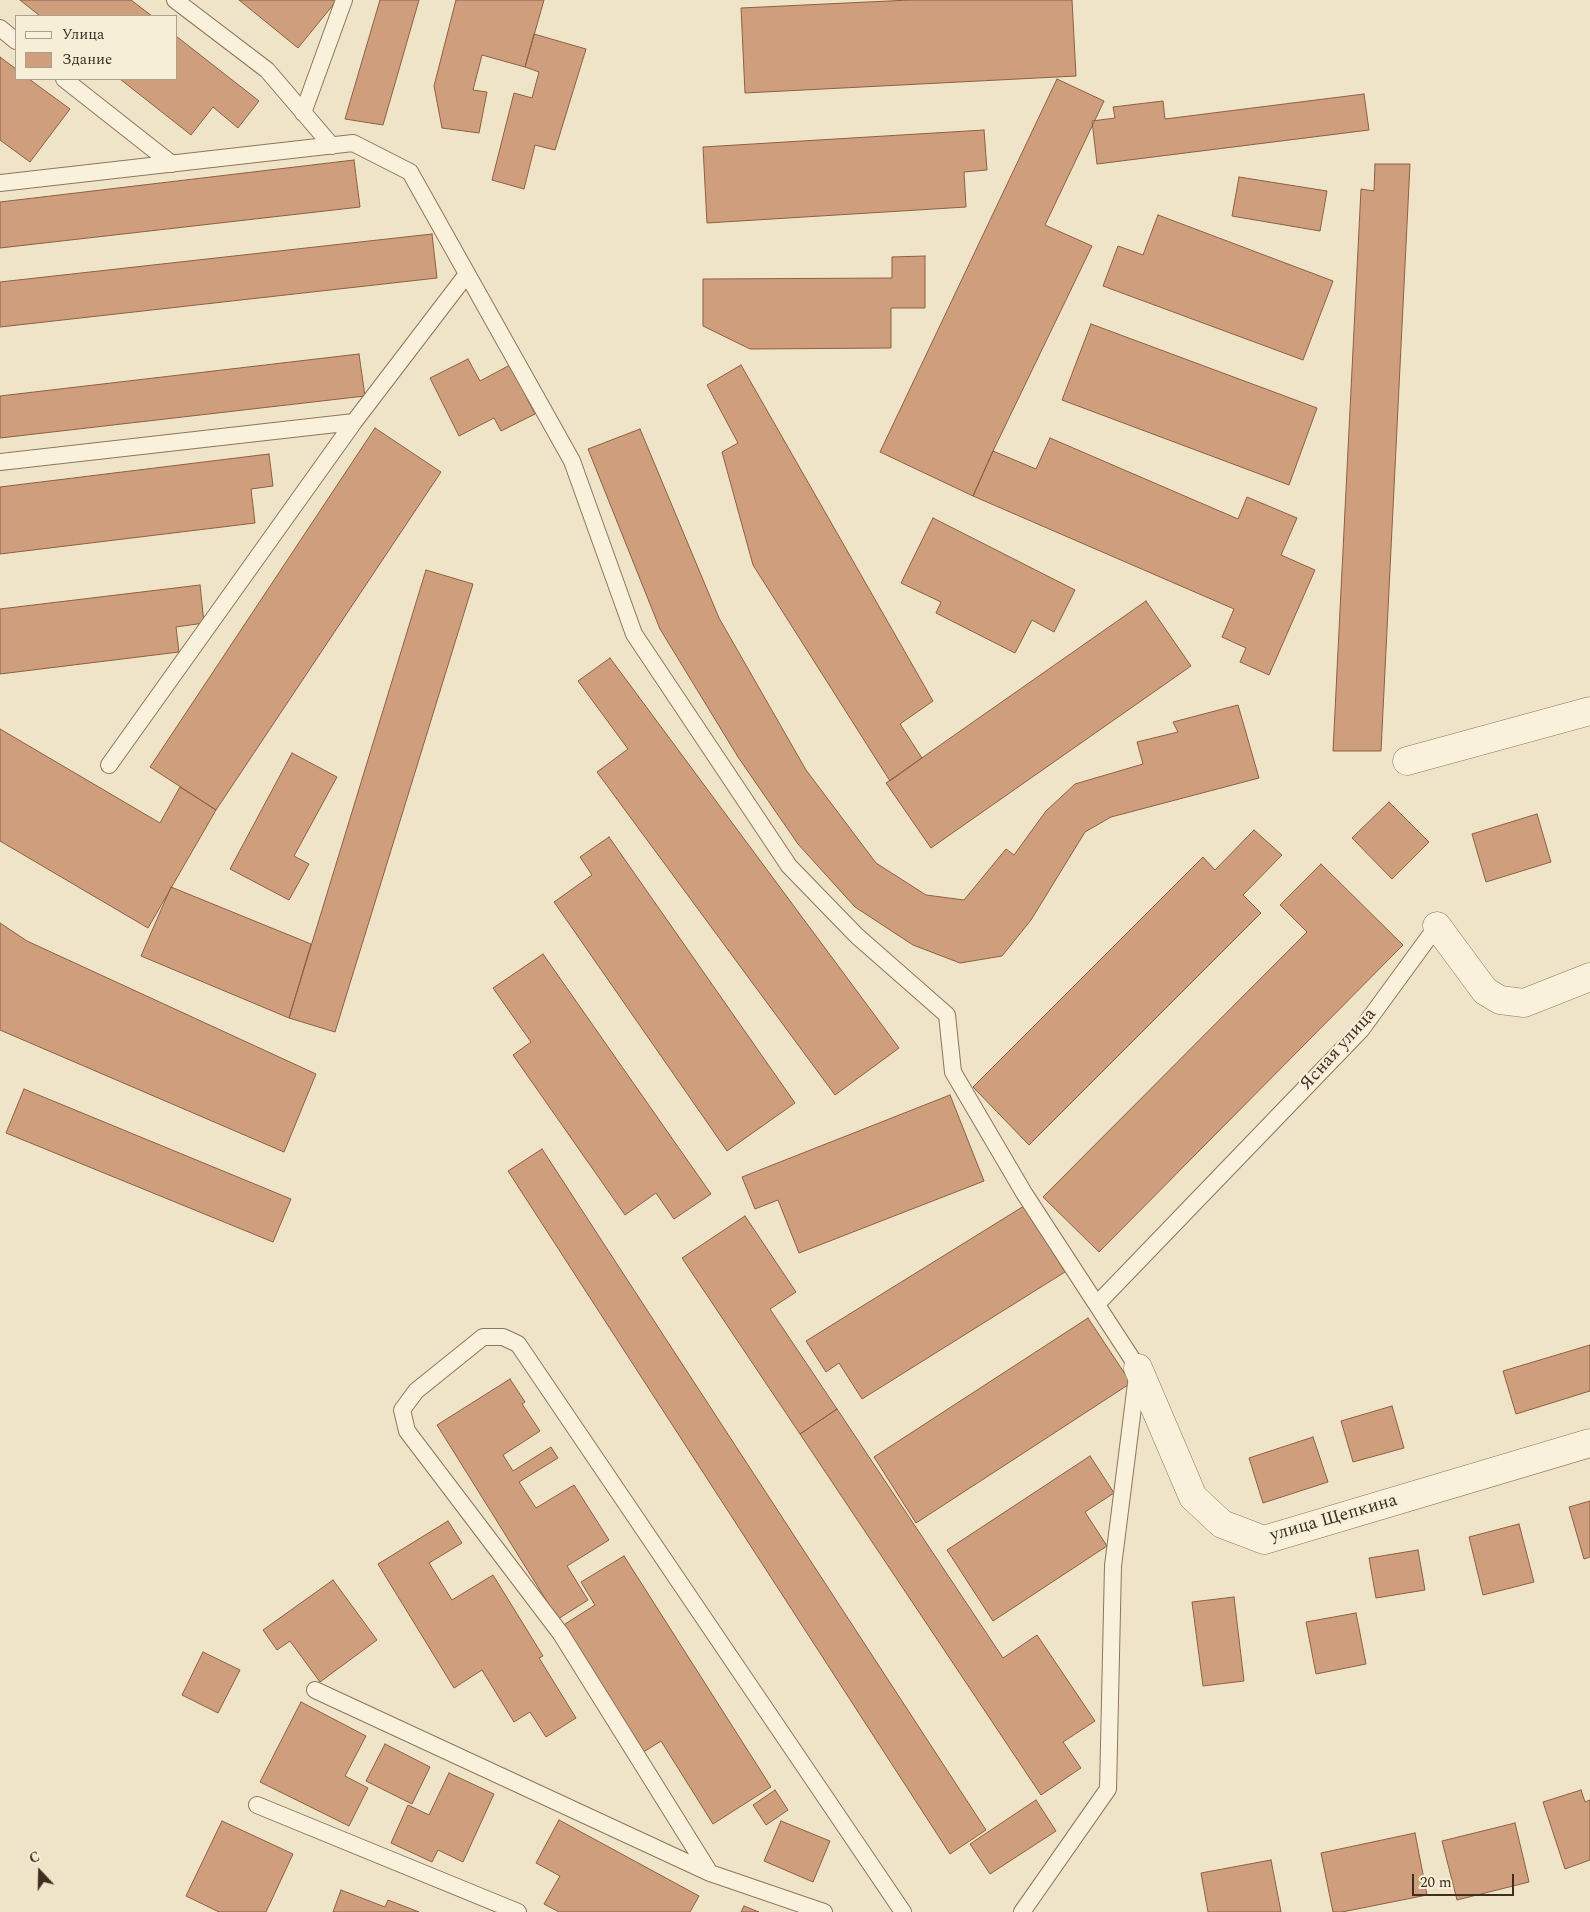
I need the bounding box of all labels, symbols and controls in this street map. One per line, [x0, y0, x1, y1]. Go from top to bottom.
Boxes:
legend [15, 15, 178, 80]
text: Улица [62, 23, 104, 46]
text: Здание [62, 48, 112, 71]
street label: Ясная улица [1296, 1004, 1382, 1096]
street label: улица Щепкина [1268, 1490, 1400, 1548]
text: С [26, 1846, 43, 1869]
north arrow [15, 1847, 65, 1897]
scale bar [1415, 1864, 1518, 1896]
text: 20 m [1420, 1871, 1452, 1894]

